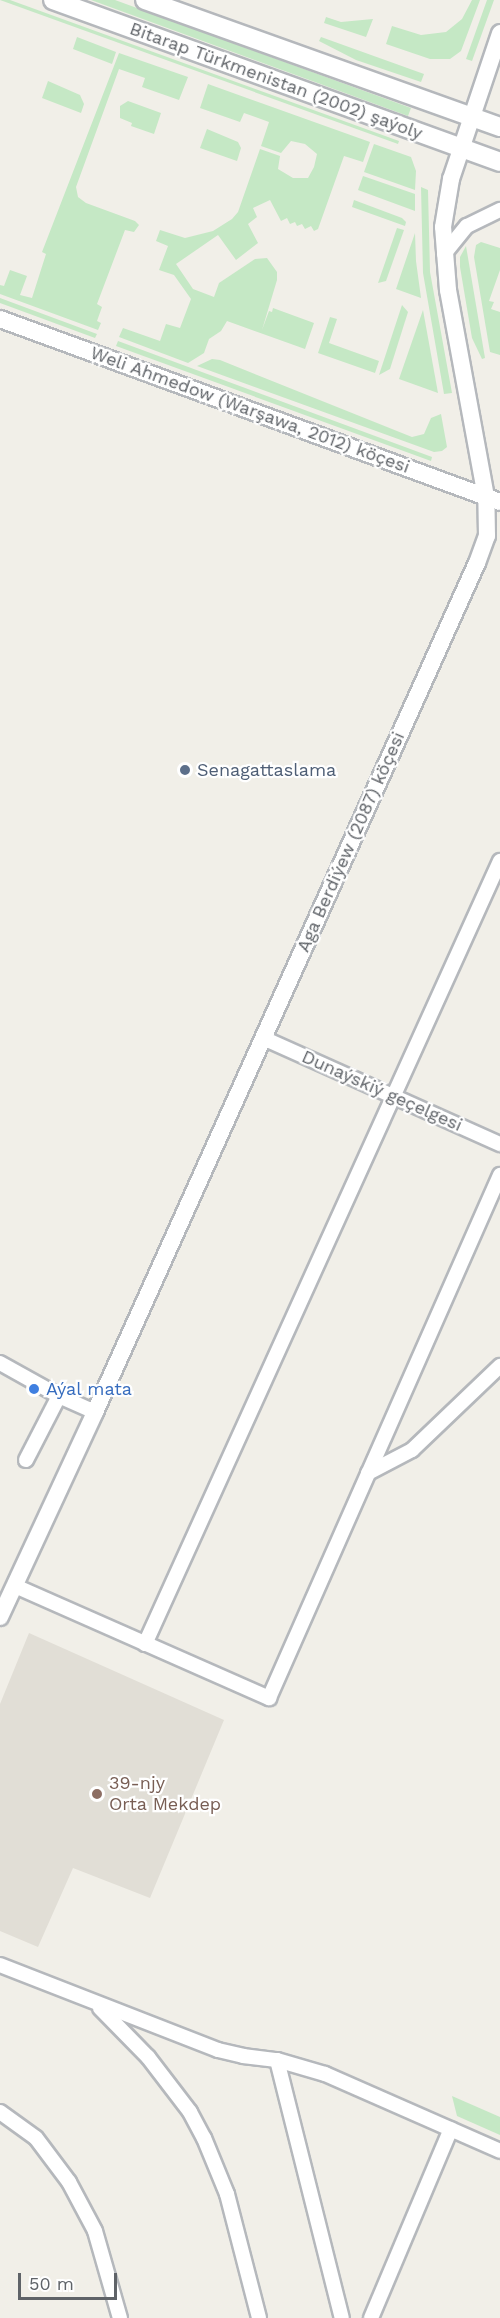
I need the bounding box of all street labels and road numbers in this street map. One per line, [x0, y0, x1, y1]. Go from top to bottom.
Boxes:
street label: Bitarap Türkmenistan (2002) şaýoly [126, 18, 426, 144]
street label: Weli Ahmedow (Warşawa, 2012) köçesi [87, 342, 413, 478]
street label: Aga Berdiýew (2087) köçesi [292, 728, 410, 956]
street label: Dunaýskiý geçelgesi [298, 1046, 466, 1136]

